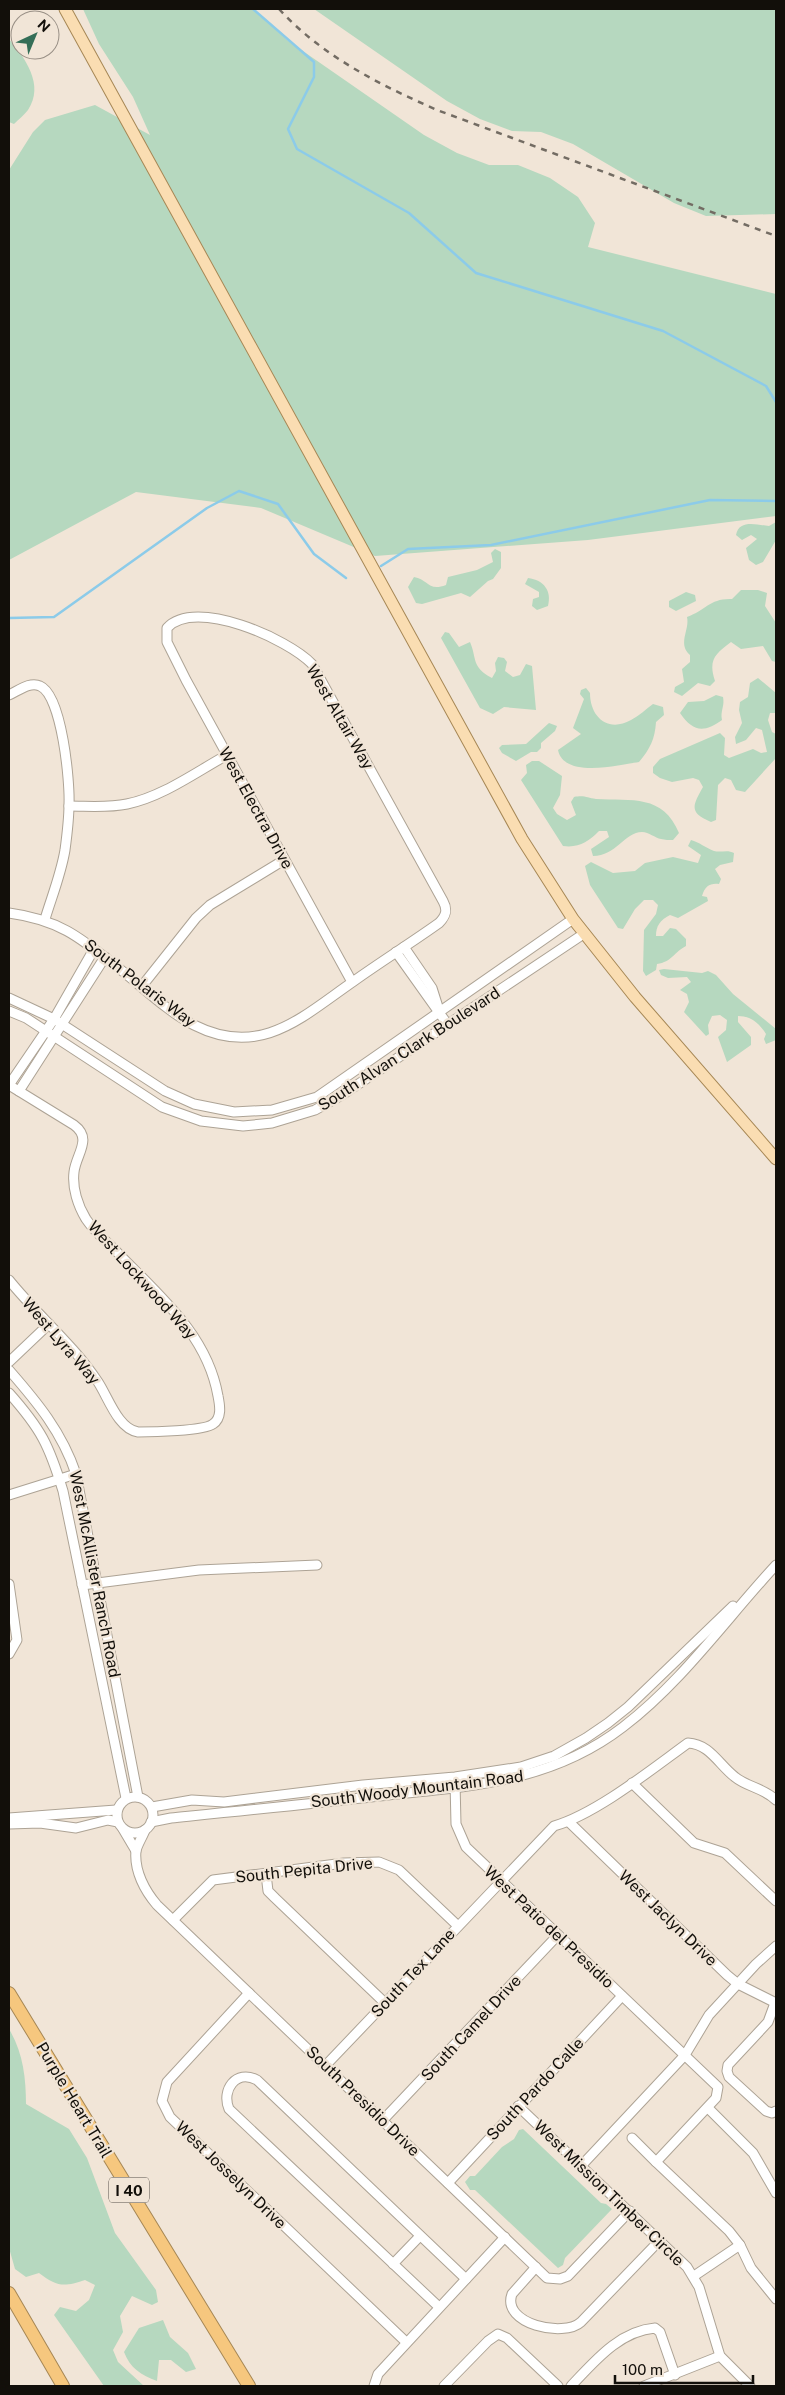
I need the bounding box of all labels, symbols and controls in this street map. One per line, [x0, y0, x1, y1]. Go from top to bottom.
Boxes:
north arrow [10, 10, 60, 60]
text: N [35, 16, 54, 35]
street label: West Altair Way [302, 661, 378, 773]
street label: West Electra Drive [215, 744, 297, 872]
street label: South Polaris Way [81, 935, 200, 1031]
street label: South Alvan Clark Boulevard [315, 983, 503, 1115]
street label: West Lockwood Way [84, 1217, 200, 1343]
street label: West Lyra Way [18, 1294, 104, 1389]
street label: West McAllister Ranch Road [66, 1469, 124, 1679]
street label: South Woody Mountain Road [310, 1767, 524, 1811]
street label: South Pepita Drive [234, 1853, 374, 1887]
street label: West Patio del Presidio [480, 1862, 618, 1992]
street label: West Jaclyn Drive [615, 1866, 721, 1970]
street label: South Tex Lane [367, 1925, 459, 2021]
street label: South Camel Drive [417, 1971, 525, 2085]
street label: South Pardo Calle [482, 2034, 588, 2144]
street label: Purple Heart Trail [32, 2039, 116, 2161]
street label: South Presidio Drive [302, 2042, 424, 2160]
street label: West Mission Timber Circle [530, 2116, 688, 2270]
street label: West Josselyn Drive [172, 2117, 290, 2233]
road number: I 40 [109, 2178, 149, 2202]
scale bar [615, 2352, 752, 2384]
text: 100 m [622, 2361, 663, 2378]

